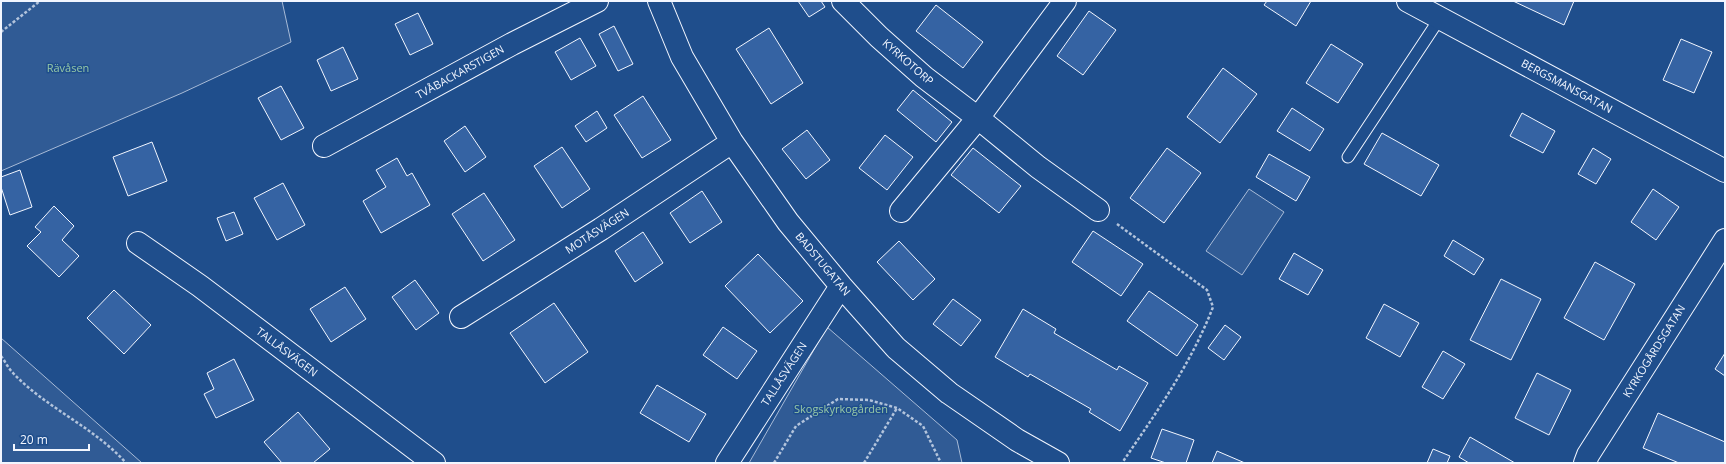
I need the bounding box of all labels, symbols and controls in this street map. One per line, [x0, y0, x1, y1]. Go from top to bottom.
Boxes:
street label: KYRKOTORP [880, 35, 937, 88]
street label: TVÅBACKARSTIGEN [413, 41, 507, 102]
street label: BERGSMANSGATAN [1519, 55, 1616, 116]
park label: Rävåsen [47, 60, 89, 75]
street label: MOTÅSVÄGEN [562, 204, 632, 257]
street label: BADSTUGATAN [792, 229, 854, 299]
street label: KYRKOGÅRDSGATAN [1619, 301, 1688, 400]
street label: TALLÅSVÄGEN [253, 324, 321, 380]
street label: TALLÅSVÄGEN [757, 339, 810, 409]
park label: Skogskyrkogården [794, 401, 888, 416]
scale bar [14, 426, 89, 452]
text: 20 m [20, 431, 48, 448]

